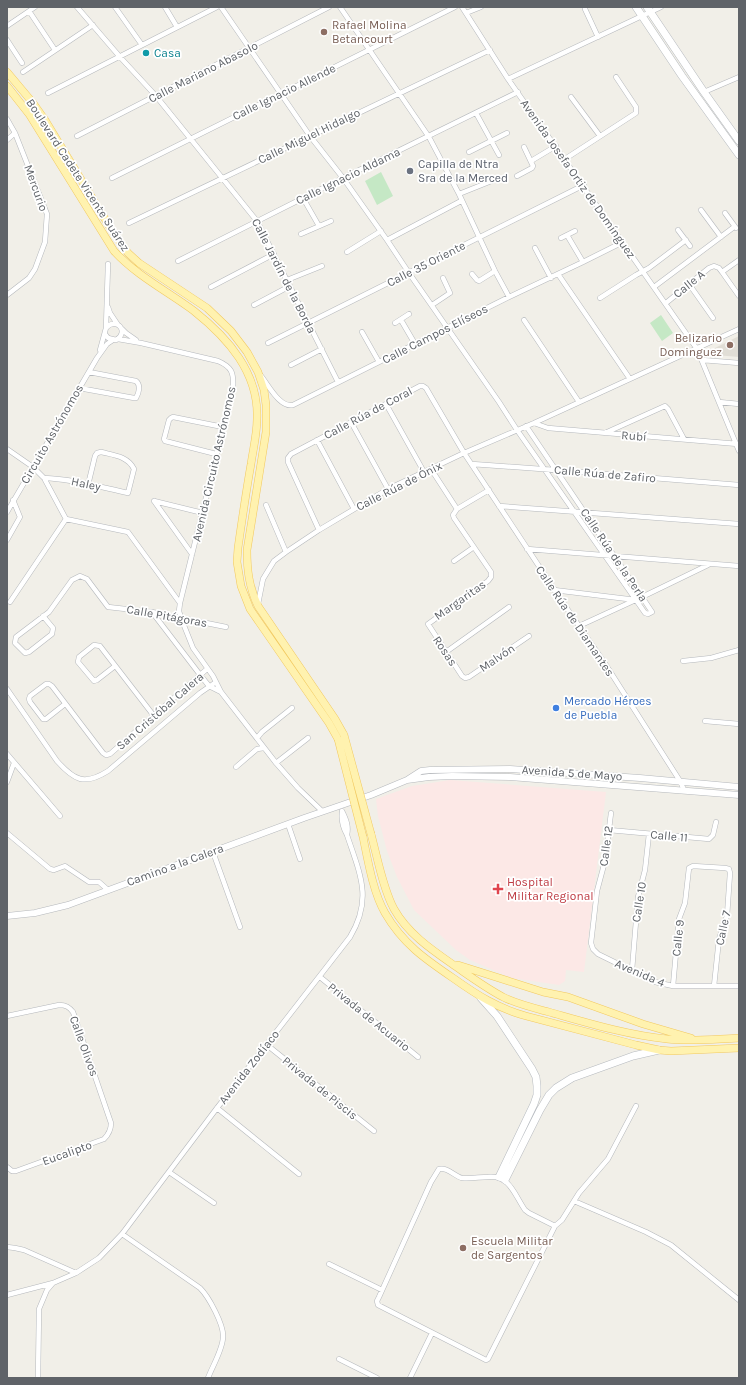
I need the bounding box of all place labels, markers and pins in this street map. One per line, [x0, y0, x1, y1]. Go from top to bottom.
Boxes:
place label: Rafael Molina Betancourt [332, 18, 407, 46]
marker: Rafael Molina Betancourt [319, 27, 329, 37]
place label: Casa [154, 46, 181, 60]
marker: Casa [141, 48, 151, 58]
place label: Capilla de Ntra Sra de la Merced [418, 157, 508, 185]
marker: Capilla de Ntra Sra de la Merced [405, 166, 415, 176]
place label: Belizario Dominguez [660, 331, 722, 359]
marker: Belizario Dominguez [725, 340, 735, 350]
place label: Mercado Héroes de Puebla [564, 694, 652, 722]
marker: Mercado Héroes de Puebla [551, 703, 561, 713]
place label: Hospital Militar Regional [507, 875, 594, 903]
marker: Hospital Militar Regional [492, 883, 504, 895]
place label: Escuela Militar de Sargentos [471, 1234, 553, 1262]
marker: Escuela Militar de Sargentos [458, 1243, 468, 1253]

